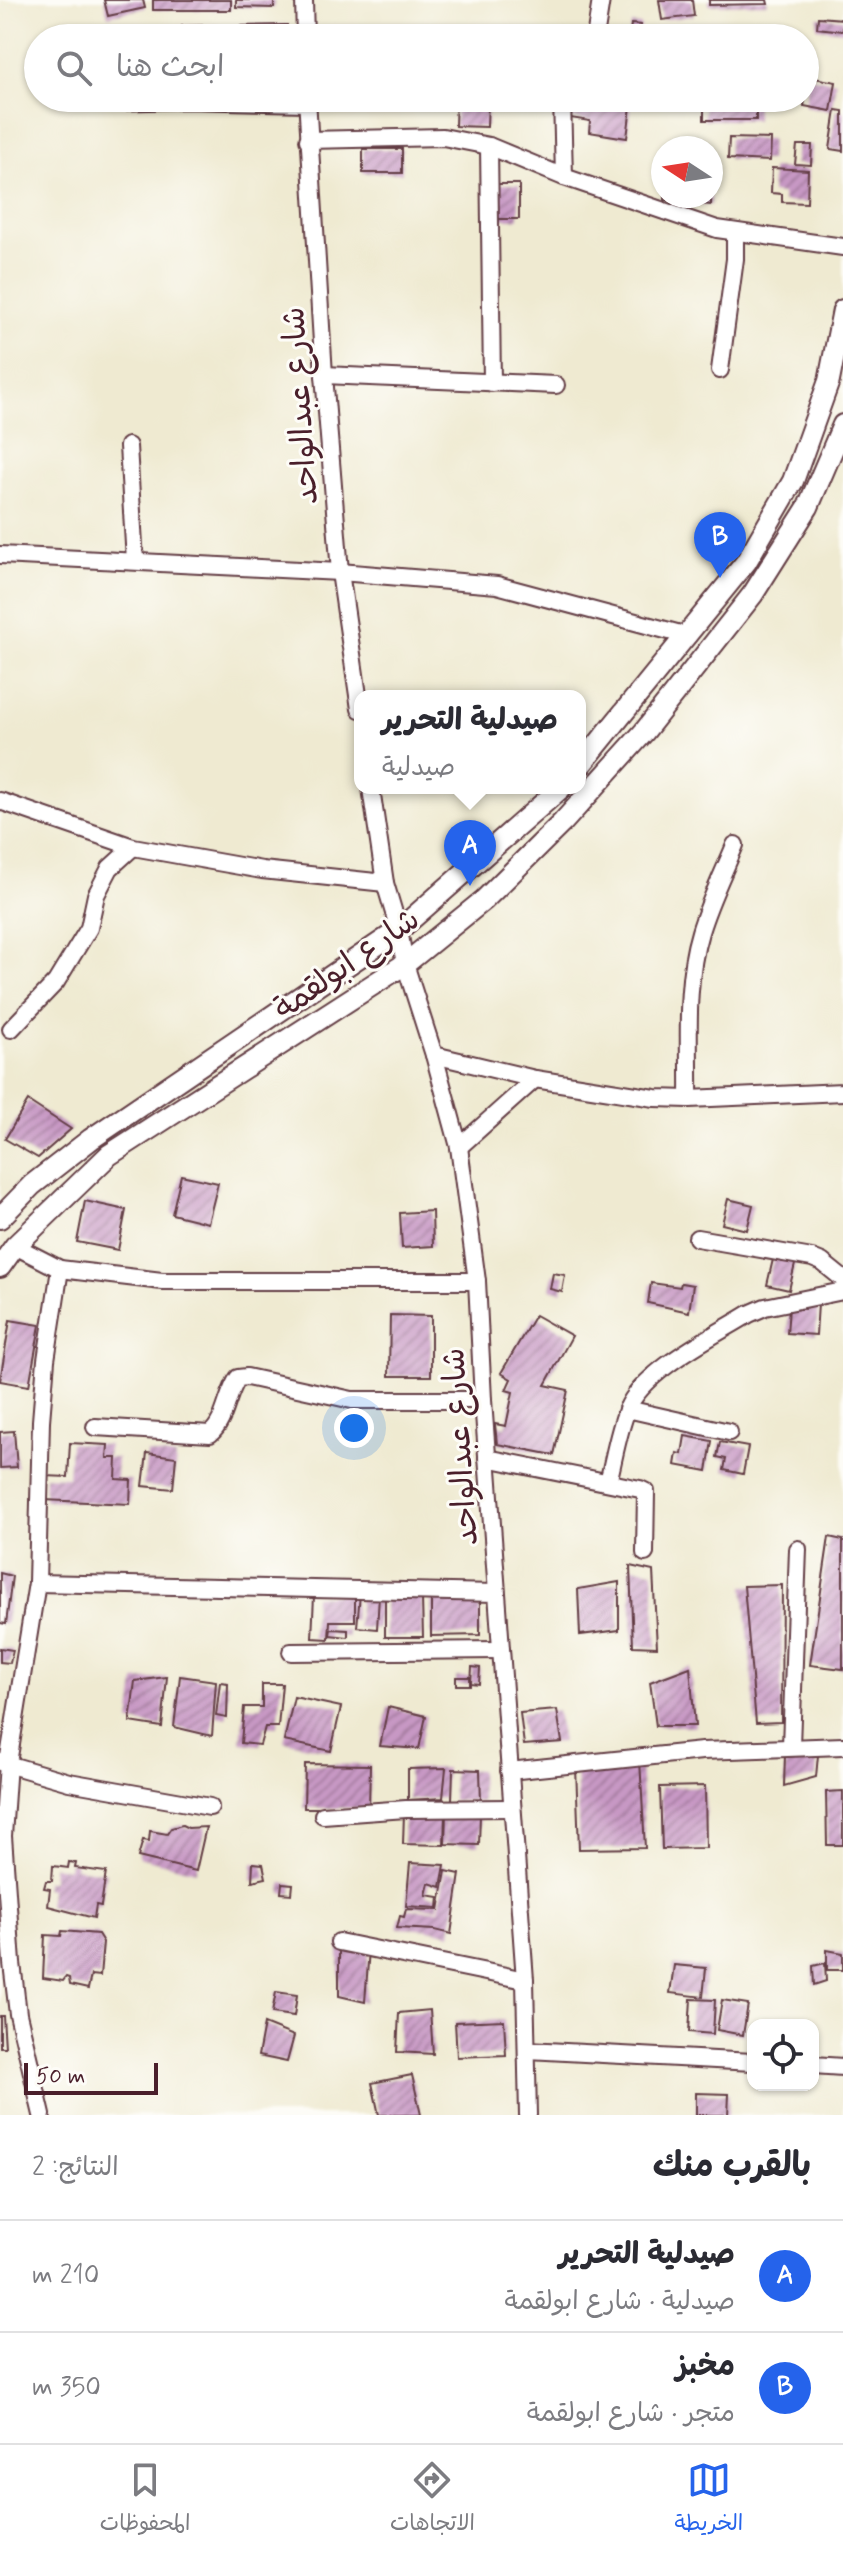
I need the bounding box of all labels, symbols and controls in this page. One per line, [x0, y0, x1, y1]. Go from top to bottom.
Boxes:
search box [24, 24, 819, 112]
icon: search [52, 46, 96, 90]
text: ابحث هنا [116, 48, 224, 87]
north arrow [651, 136, 723, 208]
street label: شارع عبدالواحد [273, 306, 329, 506]
pin: B [694, 512, 746, 578]
popup [354, 690, 586, 794]
text: صيدلية التحرير [382, 701, 558, 740]
text: صيدلية [382, 751, 455, 785]
pin: A [444, 820, 496, 886]
street label: شارع ابولقمة [266, 899, 428, 1030]
street label: شارع عبدالواحد [433, 1347, 489, 1547]
your location [334, 1408, 374, 1448]
map controls [747, 2019, 819, 2091]
button: locate [747, 2019, 819, 2091]
scale bar [24, 2059, 158, 2095]
text: 50 m [36, 2063, 85, 2091]
text: بالقرب منك [653, 2144, 811, 2189]
text: النتائج: 2 [32, 2151, 119, 2185]
text: صيدلية التحرير [559, 2235, 735, 2274]
text: 210 m [32, 2259, 99, 2293]
text: A [777, 2259, 794, 2293]
text: صيدلية · شارع ابولقمة [505, 2285, 735, 2319]
text: مخبز [676, 2347, 735, 2386]
text: 350 m [32, 2371, 101, 2405]
text: B [777, 2371, 793, 2405]
text: متجر · شارع ابولقمة [527, 2397, 735, 2431]
tab: المحفوظات [100, 2458, 190, 2542]
tab: الاتجاهات [390, 2458, 475, 2542]
tab: الخريطة [675, 2458, 743, 2542]

